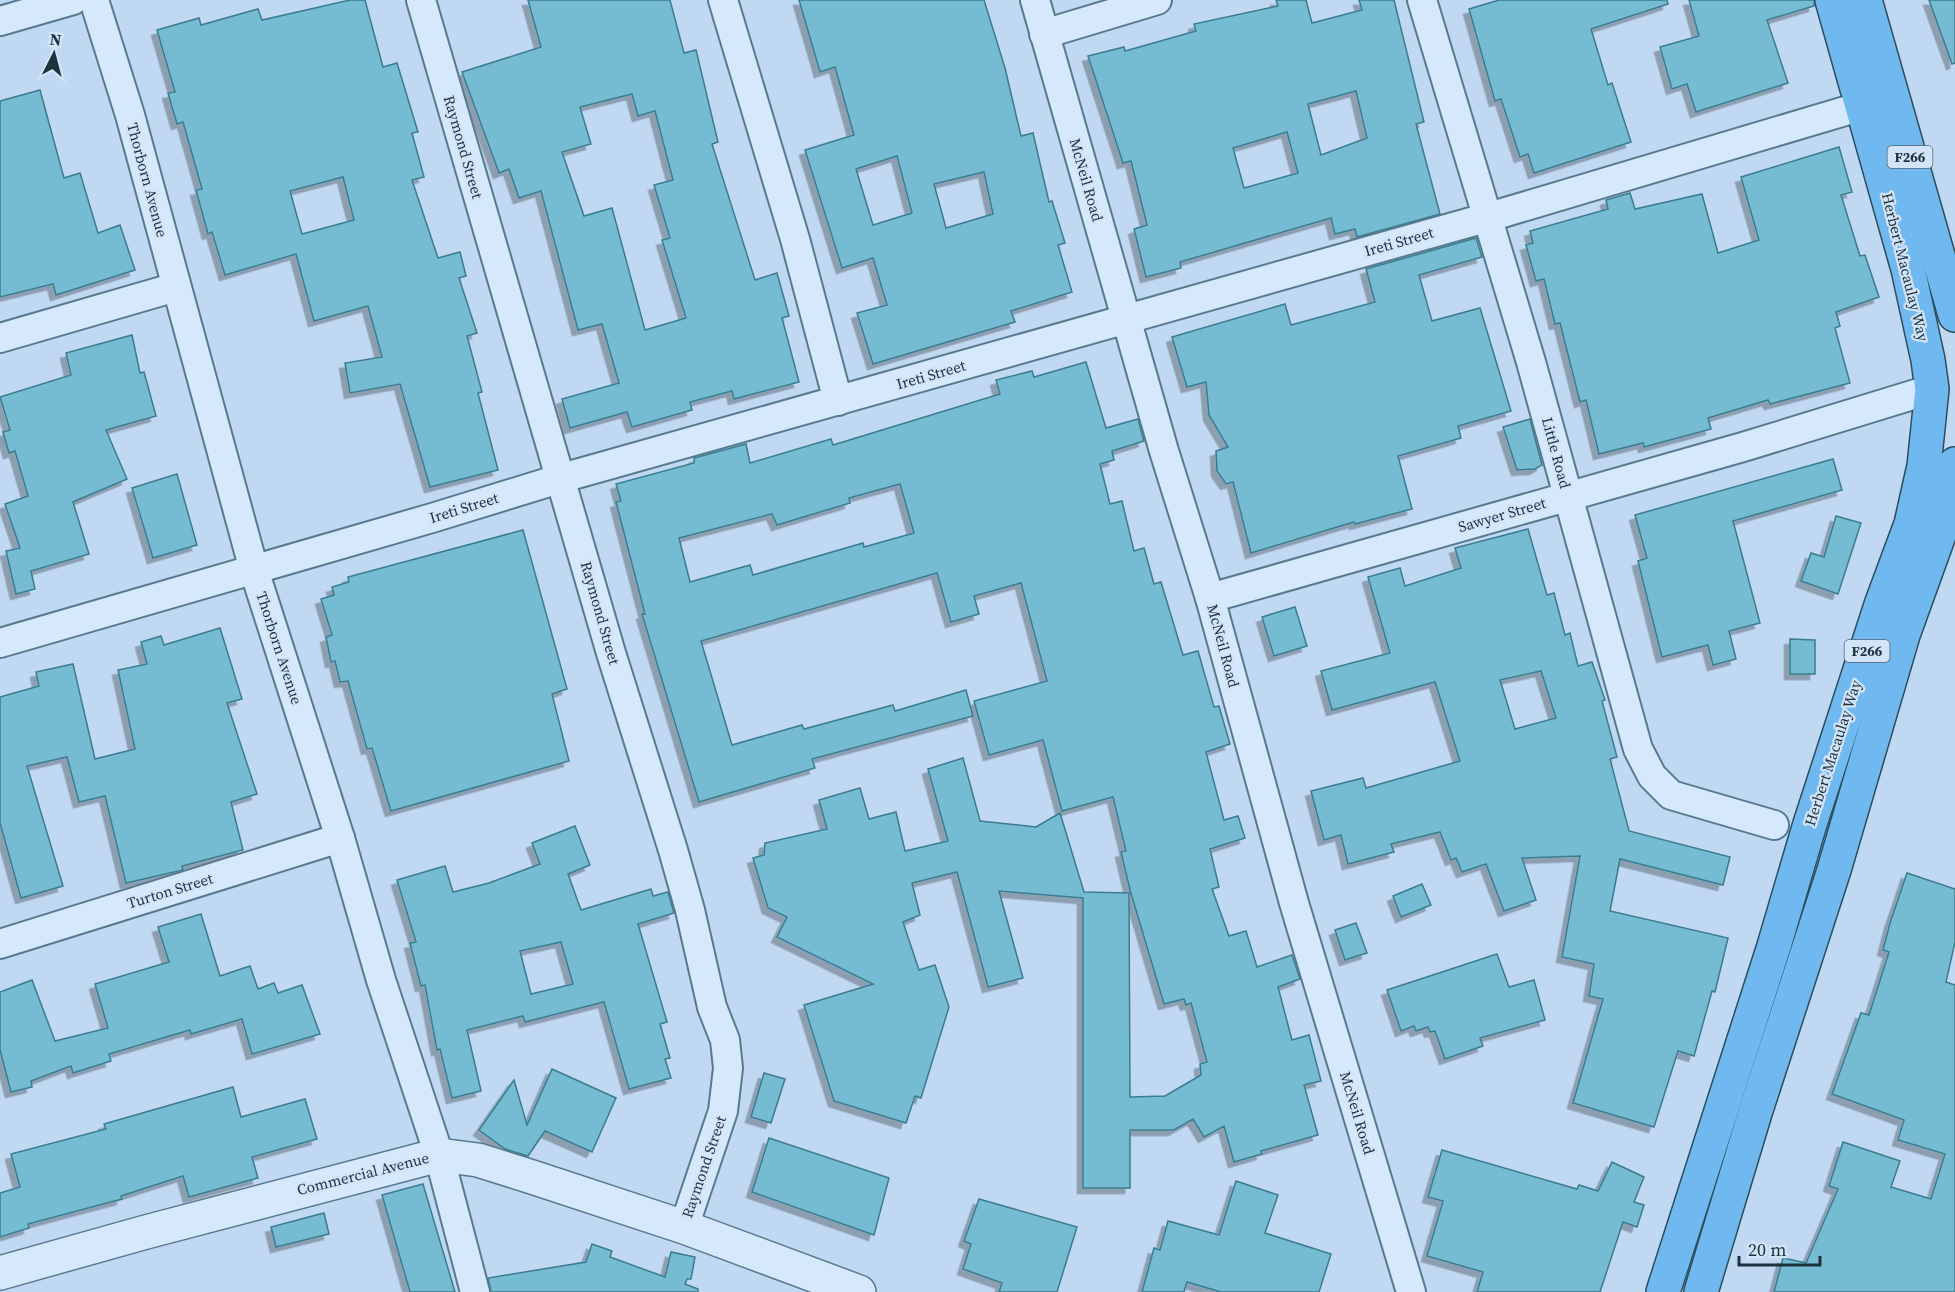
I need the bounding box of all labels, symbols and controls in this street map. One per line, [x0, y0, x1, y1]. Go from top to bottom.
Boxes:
north arrow [24, 24, 84, 84]
text: N [49, 28, 63, 51]
street label: Raymond Street [439, 93, 488, 201]
street label: Thorborn Avenue [122, 120, 173, 240]
street label: McNeil Road [1065, 136, 1108, 224]
road number: F266 [1888, 146, 1932, 168]
street label: Herbert Macaulay Way [1877, 190, 1934, 344]
street label: Ireti Street [1362, 222, 1436, 261]
street label: Ireti Street [894, 355, 968, 394]
street label: Little Road [1537, 415, 1576, 491]
street label: Ireti Street [427, 487, 501, 528]
street label: Sawyer Street [1456, 492, 1548, 537]
street label: Raymond Street [576, 559, 625, 667]
street label: Thorborn Avenue [251, 589, 308, 707]
street label: McNeil Road [1202, 602, 1245, 690]
road number: F266 [1844, 640, 1890, 662]
street label: Herbert Macaulay Way [1799, 677, 1866, 829]
street label: Turton Street [124, 867, 215, 914]
street label: McNeil Road [1335, 1069, 1380, 1157]
street label: Raymond Street [676, 1113, 731, 1221]
street label: Commercial Avenue [295, 1147, 431, 1200]
scale bar [1739, 1229, 1820, 1267]
text: 20 m [1748, 1237, 1786, 1262]

